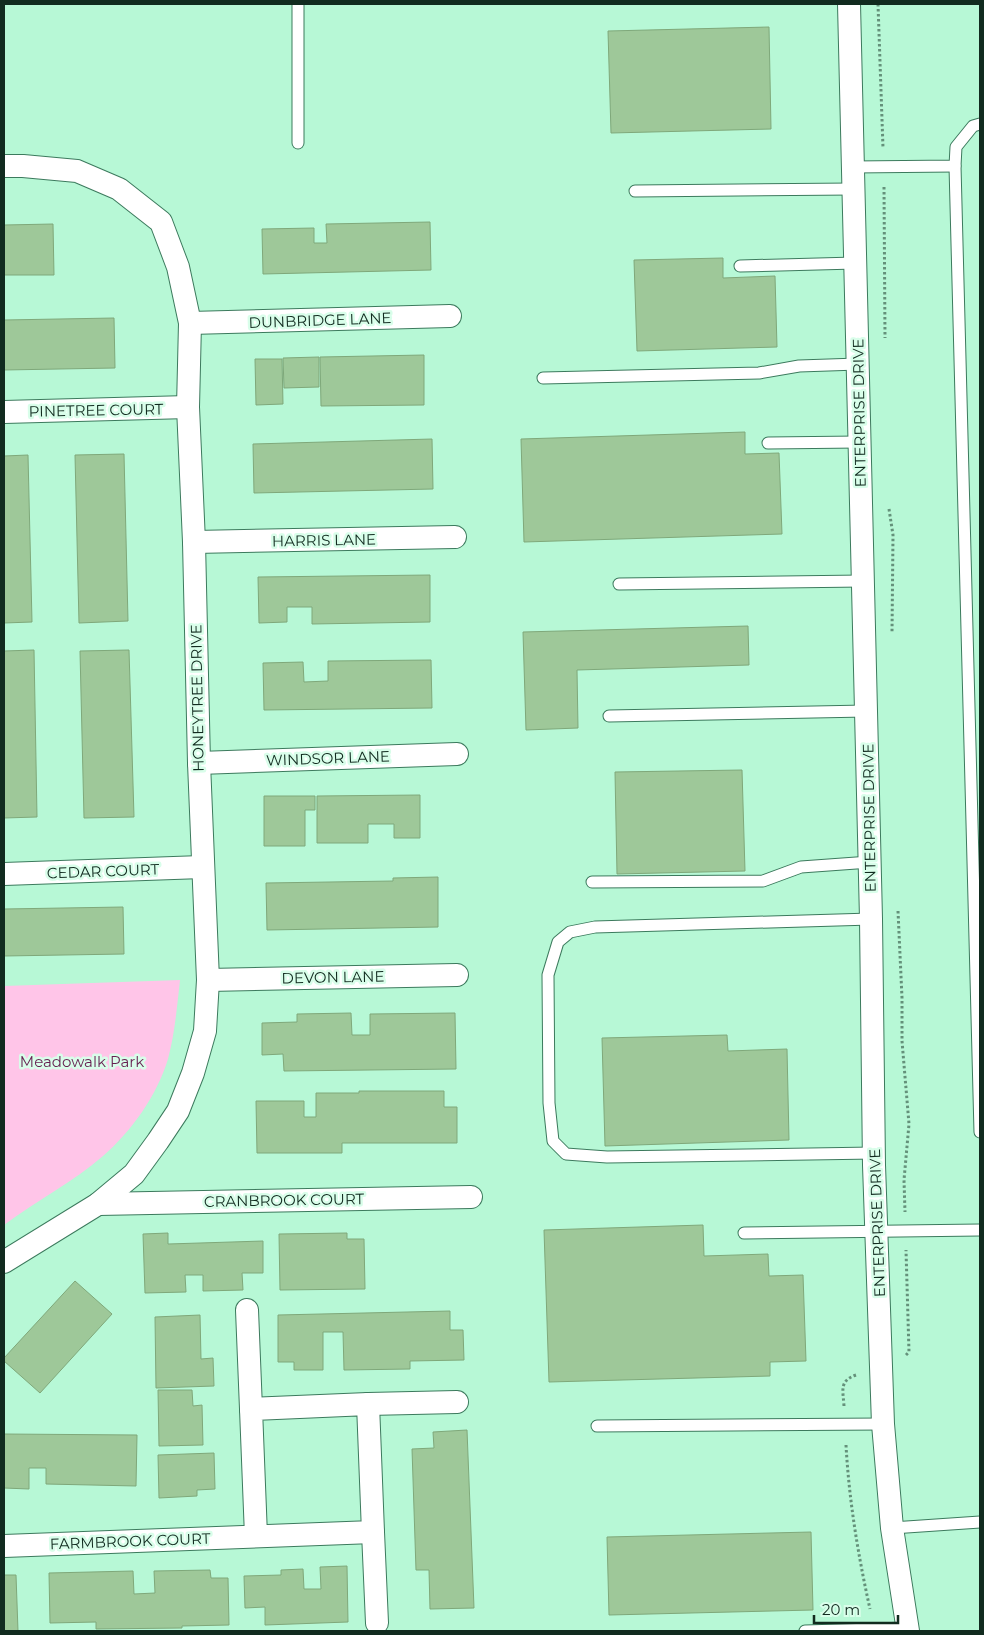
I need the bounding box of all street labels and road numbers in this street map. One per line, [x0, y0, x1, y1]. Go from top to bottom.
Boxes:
street label: DUNBRIDGE LANE [248, 308, 392, 332]
street label: ENTERPRISE DRIVE [848, 338, 870, 488]
street label: PINETREE COURT [28, 399, 164, 421]
street label: HARRIS LANE [272, 530, 376, 550]
street label: HONEYTREE DRIVE [186, 624, 208, 772]
street label: ENTERPRISE DRIVE [858, 743, 880, 893]
street label: WINDSOR LANE [266, 746, 390, 770]
street label: CEDAR COURT [47, 860, 160, 882]
street label: DEVON LANE [281, 967, 385, 987]
street label: ENTERPRISE DRIVE [865, 1148, 889, 1298]
street label: CRANBROOK COURT [204, 1189, 365, 1211]
street label: FARMBROOK COURT [49, 1529, 211, 1553]

